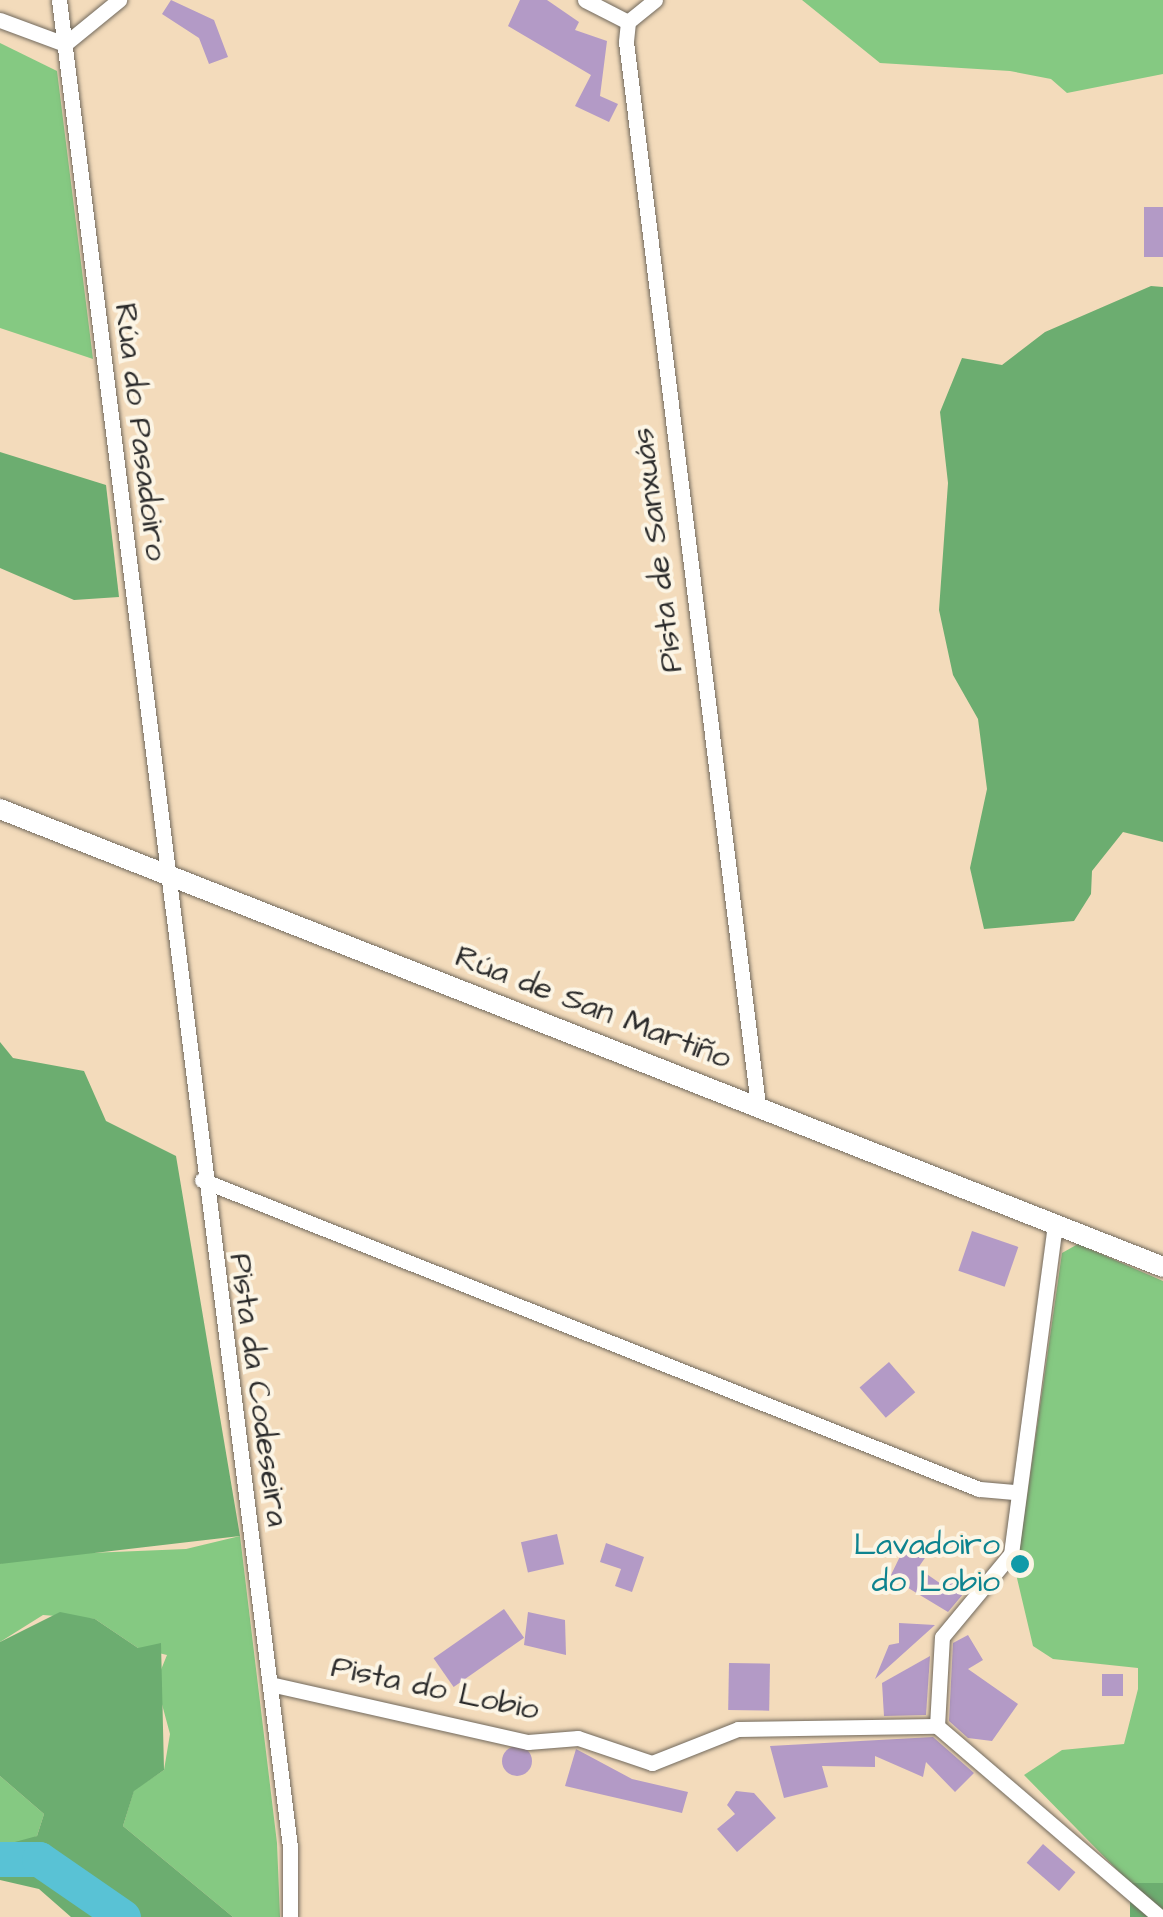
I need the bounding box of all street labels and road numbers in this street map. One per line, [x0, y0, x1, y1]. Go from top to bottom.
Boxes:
street label: Rúa do Pasadoiro [105, 301, 175, 563]
street label: Pista de Sanxuás [624, 425, 692, 675]
street label: Rúa de San Martiño [450, 938, 736, 1078]
street label: Pista da Codeseira [220, 1251, 296, 1529]
street label: Pista do Lobio [328, 1648, 542, 1730]

